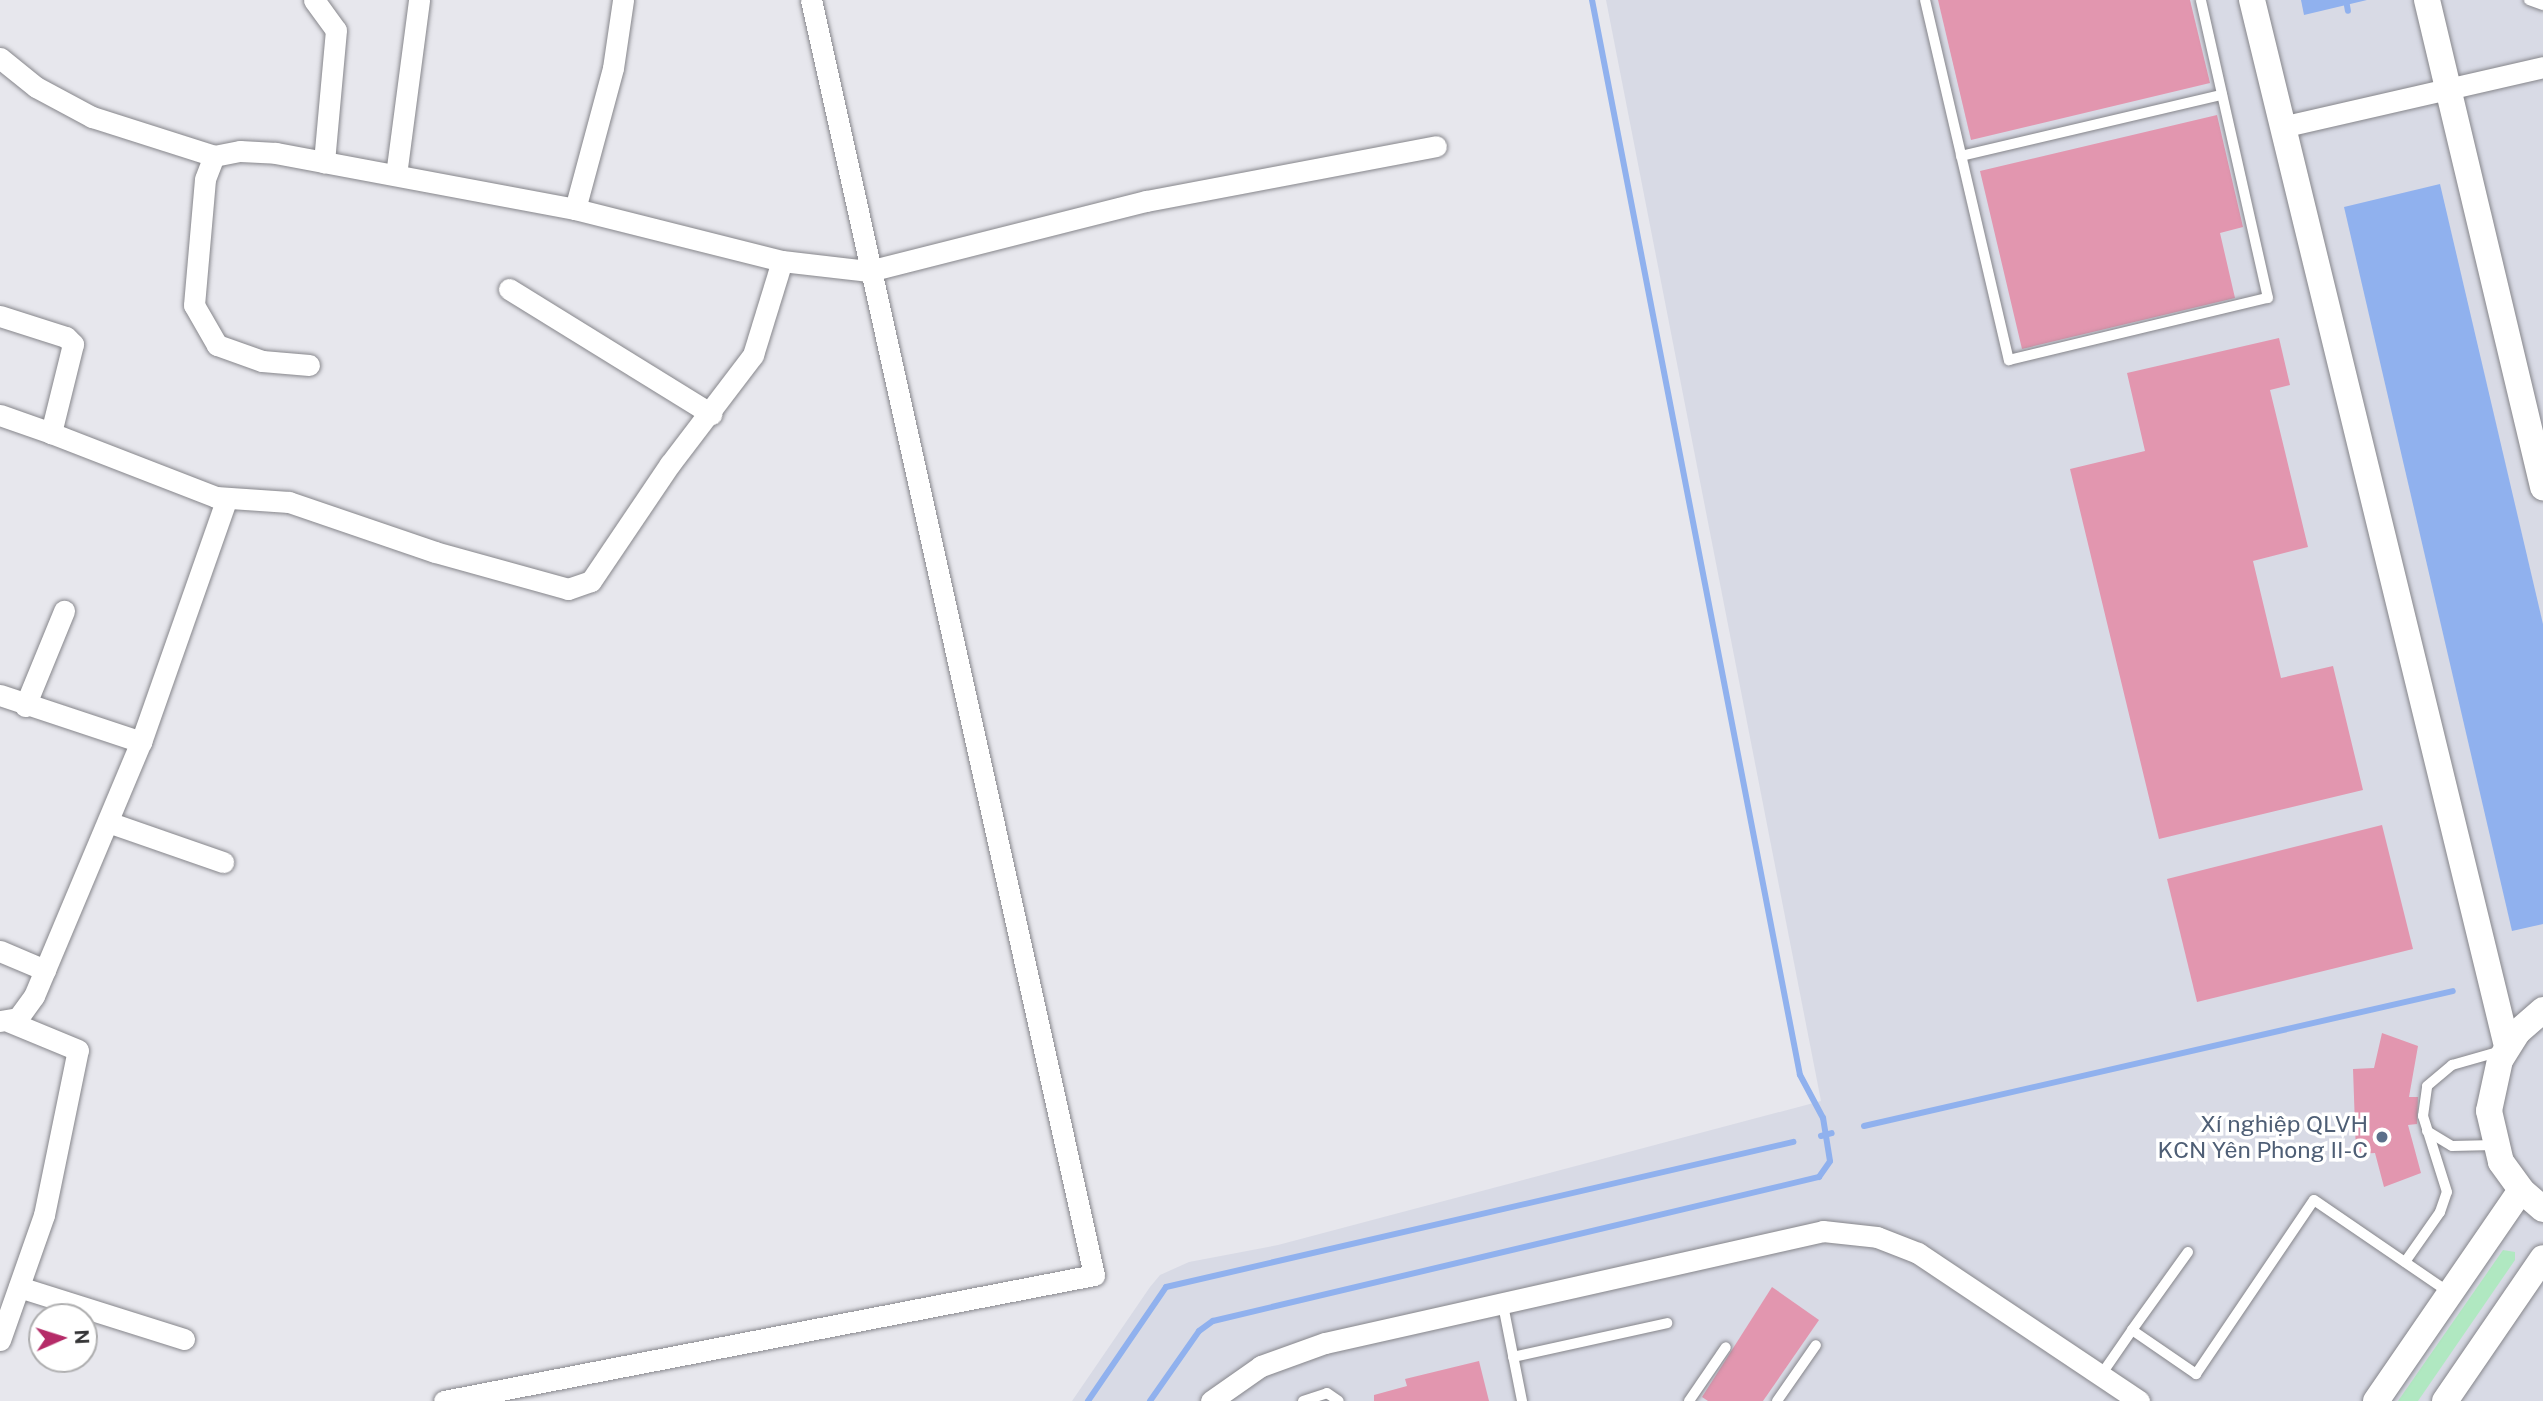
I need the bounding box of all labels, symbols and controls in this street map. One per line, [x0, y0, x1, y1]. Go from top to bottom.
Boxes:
place label: Xí nghiệp QLVH KCN Yên Phong II-C [2158, 1110, 2368, 1164]
marker: Xí nghiệp QLVH KCN Yên Phong II-C [2374, 1129, 2390, 1145]
north arrow [28, 1303, 98, 1373]
text: N [71, 1329, 93, 1345]

